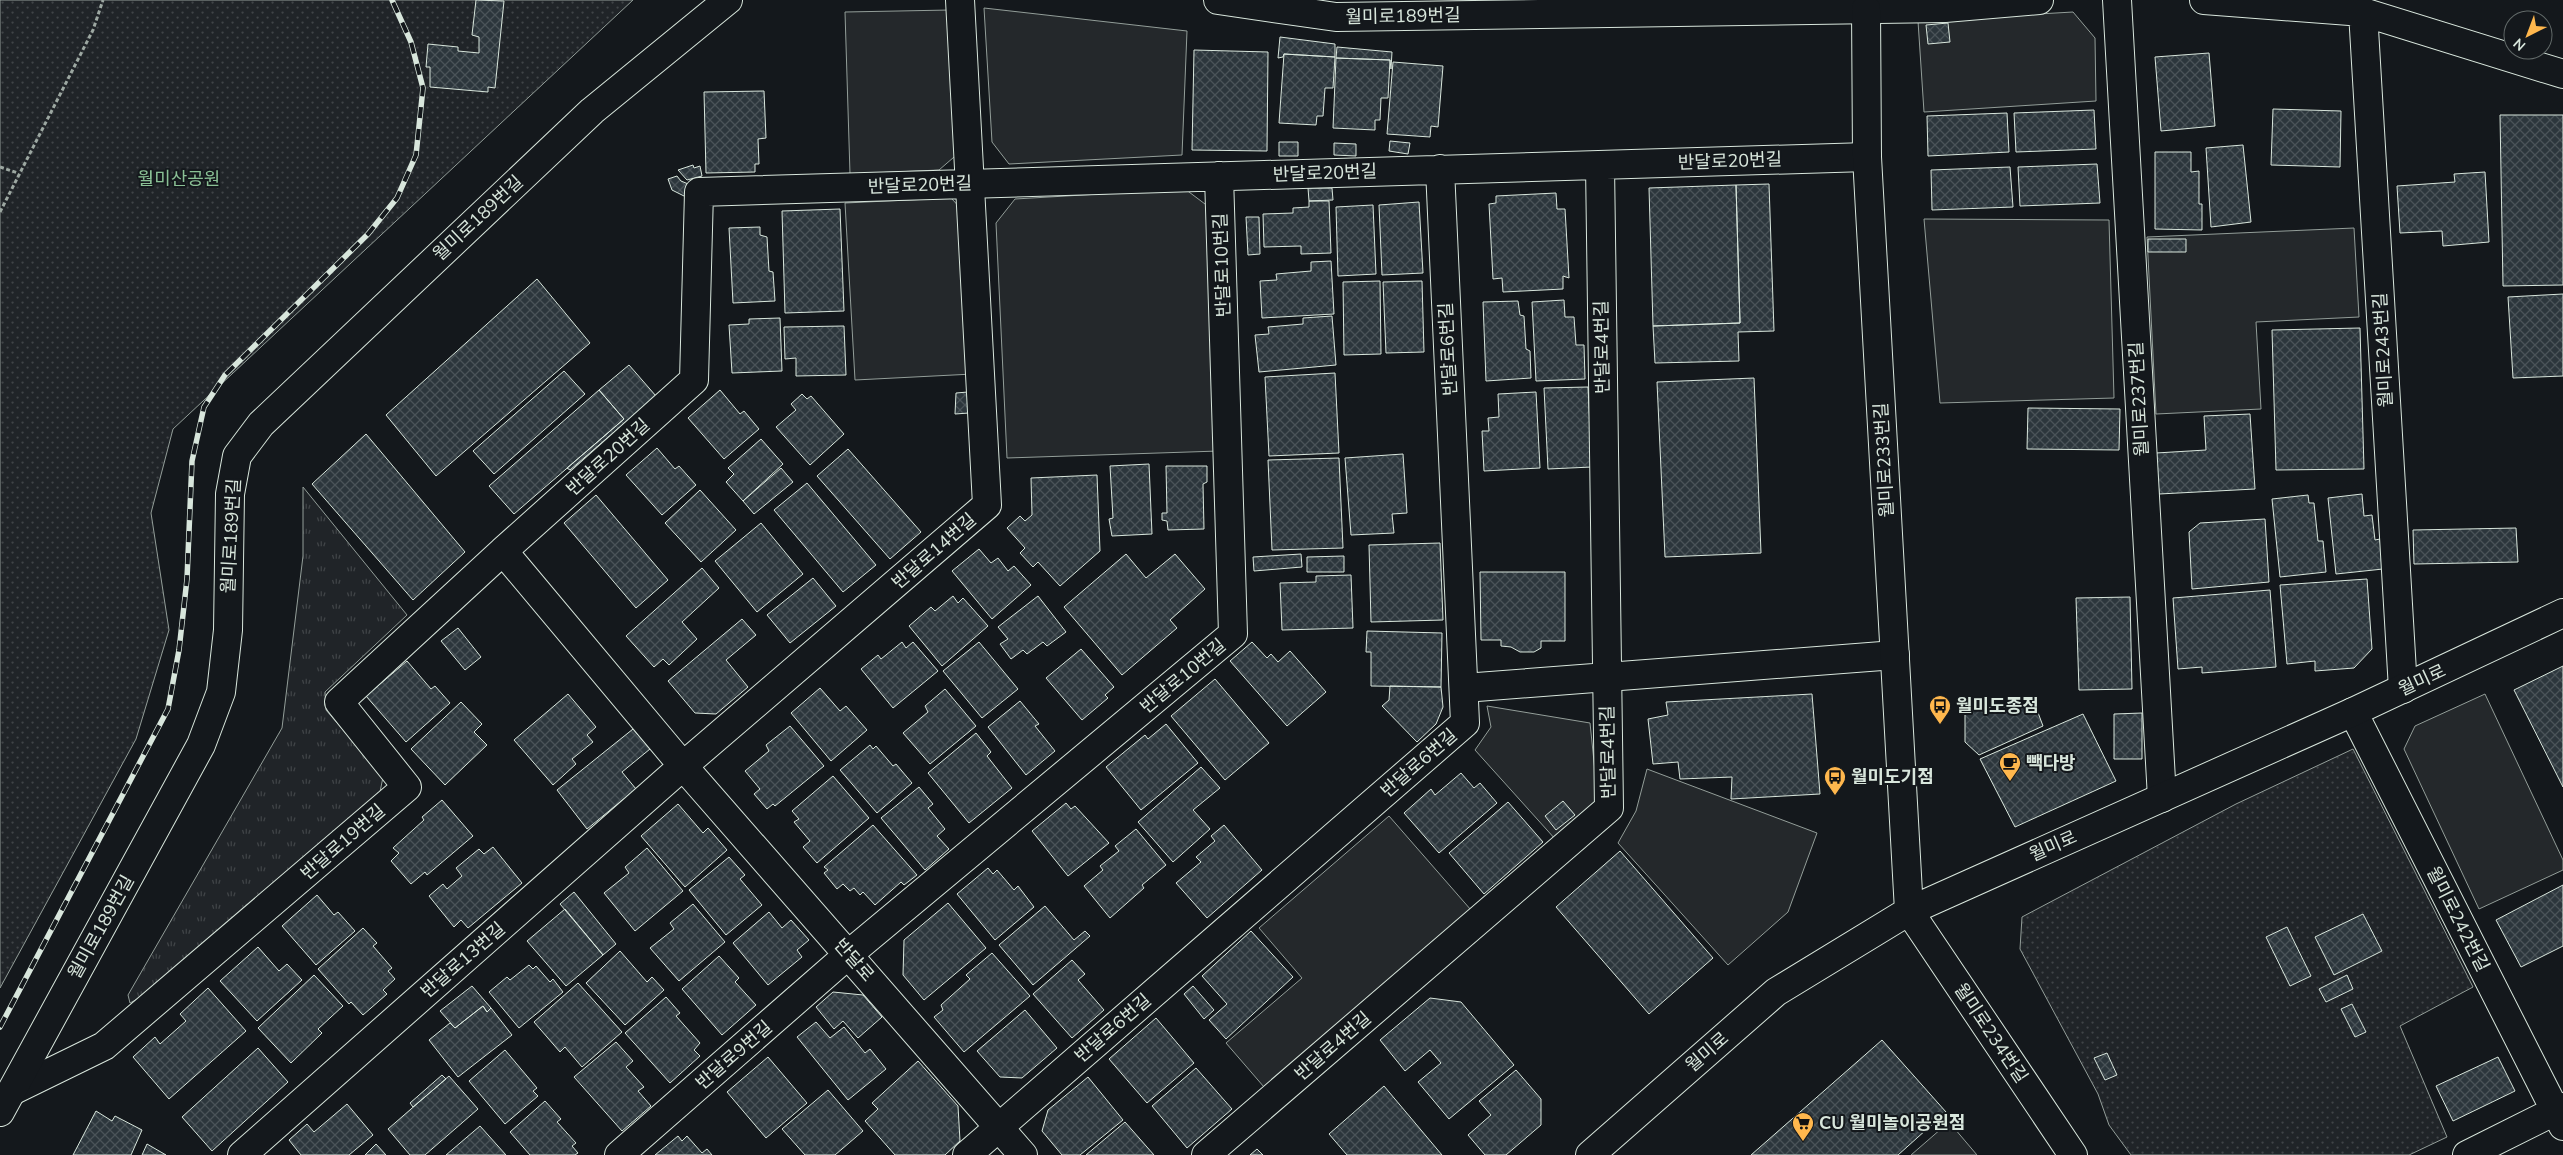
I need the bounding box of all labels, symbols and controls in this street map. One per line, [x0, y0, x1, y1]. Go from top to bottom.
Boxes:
street label: 월미로189번길 [1345, 3, 1461, 29]
north arrow [2503, 10, 2553, 60]
text: N [2509, 34, 2530, 55]
street label: 반달로20번길 [1677, 147, 1783, 175]
street label: 반달로20번길 [1272, 159, 1378, 187]
park label: 월미산공원 [138, 167, 220, 191]
street label: 월미로189번길 [428, 170, 528, 266]
street label: 반달로20번길 [867, 171, 973, 199]
street label: 반달로10번길 [1208, 212, 1236, 318]
street label: 월미로243번길 [2368, 292, 2398, 408]
street label: 반달로4번길 [1589, 300, 1615, 394]
street label: 반달로6번길 [1434, 302, 1462, 396]
street label: 월미로237번길 [2124, 341, 2154, 457]
street label: 월미로233번길 [1869, 402, 1899, 518]
street label: 반달로20번길 [561, 413, 655, 501]
street label: 월미로189번길 [216, 478, 246, 594]
street label: 반달로14번길 [887, 508, 981, 594]
street label: 반달로10번길 [1135, 633, 1231, 719]
street label: 월미로 [2394, 659, 2450, 701]
bus stop icon: 월미도종점 [1928, 694, 1952, 725]
place label: 월미도종점 [1956, 694, 2039, 718]
street label: 반달로4번길 [1595, 705, 1621, 799]
street label: 반달로6번길 [1376, 723, 1462, 803]
cafe icon: 빽다방 [1998, 751, 2022, 782]
place label: 빽다방 [2026, 751, 2076, 775]
bus stop icon: 월미도기점 [1823, 765, 1847, 796]
place label: 월미도기점 [1851, 765, 1934, 789]
street label: 반달로19번길 [296, 799, 390, 885]
street label: 월미로 [2025, 825, 2081, 867]
street label: 월미로242번길 [2421, 862, 2495, 976]
street label: 월미로189번길 [63, 871, 139, 983]
street label: 반달로13번길 [416, 917, 510, 1003]
street label: 반달로 [829, 933, 879, 987]
street label: 월미로234번길 [1949, 979, 2033, 1087]
street label: 반달로6번길 [1070, 988, 1156, 1068]
street label: 반달로4번길 [1290, 1006, 1376, 1086]
street label: 반달로9번길 [691, 1015, 777, 1095]
street label: 월미로 [1680, 1027, 1734, 1077]
supermarket icon: CU 월미놀이공원점 [1791, 1111, 1815, 1142]
place label: CU 월미놀이공원점 [1819, 1111, 1965, 1135]

